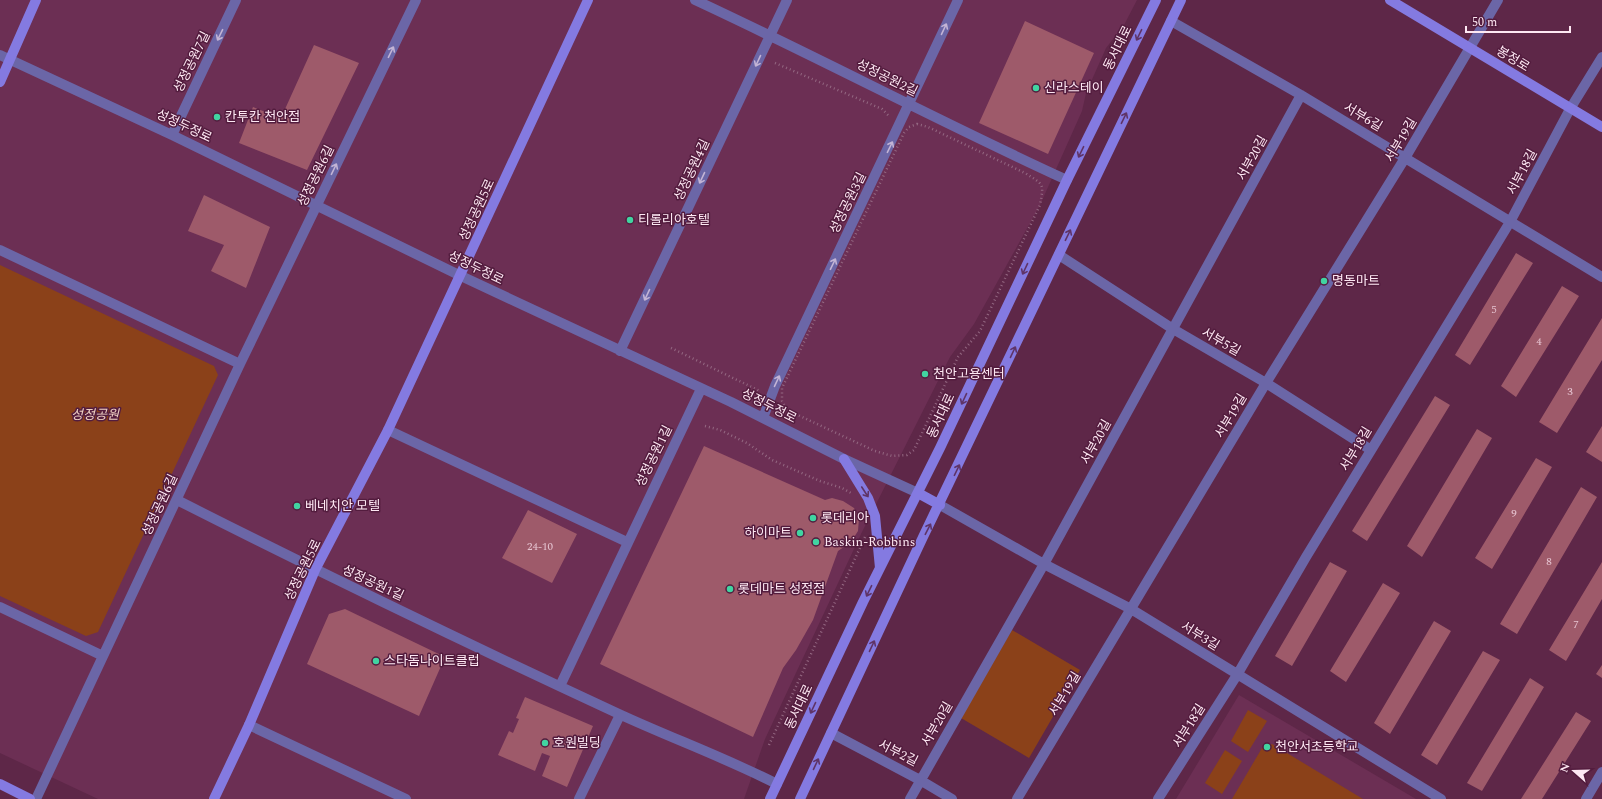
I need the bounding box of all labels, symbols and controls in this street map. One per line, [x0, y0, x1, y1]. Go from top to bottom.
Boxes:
scale bar [1466, 8, 1570, 34]
text: 50 m [1472, 13, 1497, 32]
street label: 동서대로 [1099, 22, 1137, 74]
one-way arrow [941, 23, 948, 35]
street label: 성정공원7길 [168, 28, 216, 96]
one-way arrow [216, 29, 223, 41]
one-way arrow [1135, 29, 1142, 41]
street label: 봉정로 [1492, 41, 1534, 77]
one-way arrow [388, 47, 395, 59]
one-way arrow [754, 54, 761, 66]
street label: 성정공원2길 [853, 54, 921, 102]
place label: 신라스테이 [1044, 78, 1104, 98]
marker: 신라스테이 [1031, 83, 1041, 93]
street label: 서부6길 [1340, 98, 1386, 136]
street label: 성정두정로 [153, 104, 215, 148]
place label: 칸투칸 천안점 [225, 107, 300, 127]
marker: 칸투칸 천안점 [212, 112, 222, 122]
one-way arrow [1121, 112, 1128, 124]
street label: 서부19길 [1380, 114, 1422, 166]
street label: 서부20길 [1231, 132, 1273, 184]
street label: 성정공원4길 [669, 136, 715, 204]
one-way arrow [886, 141, 894, 153]
street label: 성정공원6길 [292, 142, 340, 210]
one-way arrow [1077, 145, 1084, 157]
street label: 서부18길 [1502, 146, 1542, 198]
one-way arrow [331, 164, 338, 176]
street label: 성정공원3길 [824, 169, 872, 237]
one-way arrow [698, 172, 705, 184]
street label: 성정공원5로 [454, 176, 500, 244]
place label: 티롤리아호텔 [638, 210, 710, 230]
marker: 티롤리아호텔 [625, 215, 635, 225]
one-way arrow [1065, 229, 1072, 241]
street label: 성정두정로 [445, 246, 507, 290]
one-way arrow [830, 258, 837, 270]
one-way arrow [1021, 262, 1028, 274]
place label: 명동마트 [1332, 271, 1380, 291]
marker: 명동마트 [1319, 276, 1329, 286]
one-way arrow [643, 289, 650, 301]
house number: 5 [1491, 301, 1497, 318]
street label: 서부5길 [1198, 323, 1244, 361]
house number: 4 [1536, 333, 1542, 350]
one-way arrow [1010, 347, 1017, 359]
place label: 천안고용센터 [933, 364, 1005, 384]
marker: 천안고용센터 [920, 369, 930, 379]
one-way arrow [774, 376, 781, 388]
house number: 3 [1567, 383, 1573, 400]
street label: 성정두정로 [738, 384, 800, 428]
street label: 동서대로 [922, 390, 960, 442]
street label: 서부19길 [1210, 390, 1252, 442]
one-way arrow [960, 393, 967, 405]
park label: 성정공원 [71, 405, 120, 425]
street label: 서부20길 [1075, 416, 1117, 468]
street label: 성정공원1길 [630, 422, 678, 490]
street label: 서부18길 [1335, 423, 1377, 475]
one-way arrow [954, 464, 961, 476]
street label: 성정공원6길 [137, 471, 183, 539]
one-way arrow [861, 486, 869, 498]
place label: 베네치안 모텔 [305, 496, 380, 516]
marker: 베네치안 모텔 [292, 501, 302, 511]
house number: 9 [1511, 505, 1517, 522]
place label: 롯데리아 [821, 508, 869, 528]
marker: 롯데리아 [808, 513, 818, 523]
place label: 하이마트 [744, 523, 792, 543]
one-way arrow [924, 523, 932, 535]
marker: 하이마트 [795, 528, 805, 538]
place label: Baskin-Robbins [824, 532, 915, 552]
street label: 성정공원5로 [279, 536, 327, 604]
marker: Baskin-Robbins [811, 537, 821, 547]
house number: 24-10 [527, 538, 554, 555]
house number: 8 [1546, 553, 1552, 570]
street label: 성정공원1길 [339, 560, 407, 606]
place label: 롯데마트 성정점 [738, 579, 825, 599]
marker: 롯데마트 성정점 [725, 584, 735, 594]
one-way arrow [865, 584, 872, 596]
street label: 서부3길 [1177, 616, 1223, 656]
house number: 7 [1573, 616, 1579, 633]
one-way arrow [869, 640, 876, 652]
place label: 스타돔나이트클럽 [384, 651, 480, 671]
marker: 스타돔나이트클럽 [371, 656, 381, 666]
street label: 서부19길 [1044, 668, 1086, 720]
street label: 동서대로 [780, 681, 818, 733]
street label: 서부20길 [916, 698, 958, 750]
street label: 서부18길 [1168, 700, 1210, 752]
one-way arrow [809, 702, 816, 714]
place label: 호원빌딩 [553, 733, 601, 753]
street label: 서부2길 [875, 734, 921, 772]
place label: 천안서초등학교 [1275, 737, 1359, 757]
marker: 호원빌딩 [540, 738, 550, 748]
marker: 천안서초등학교 [1262, 742, 1272, 752]
north arrow [1554, 751, 1594, 791]
one-way arrow [813, 758, 820, 770]
text: N [1556, 761, 1575, 775]

